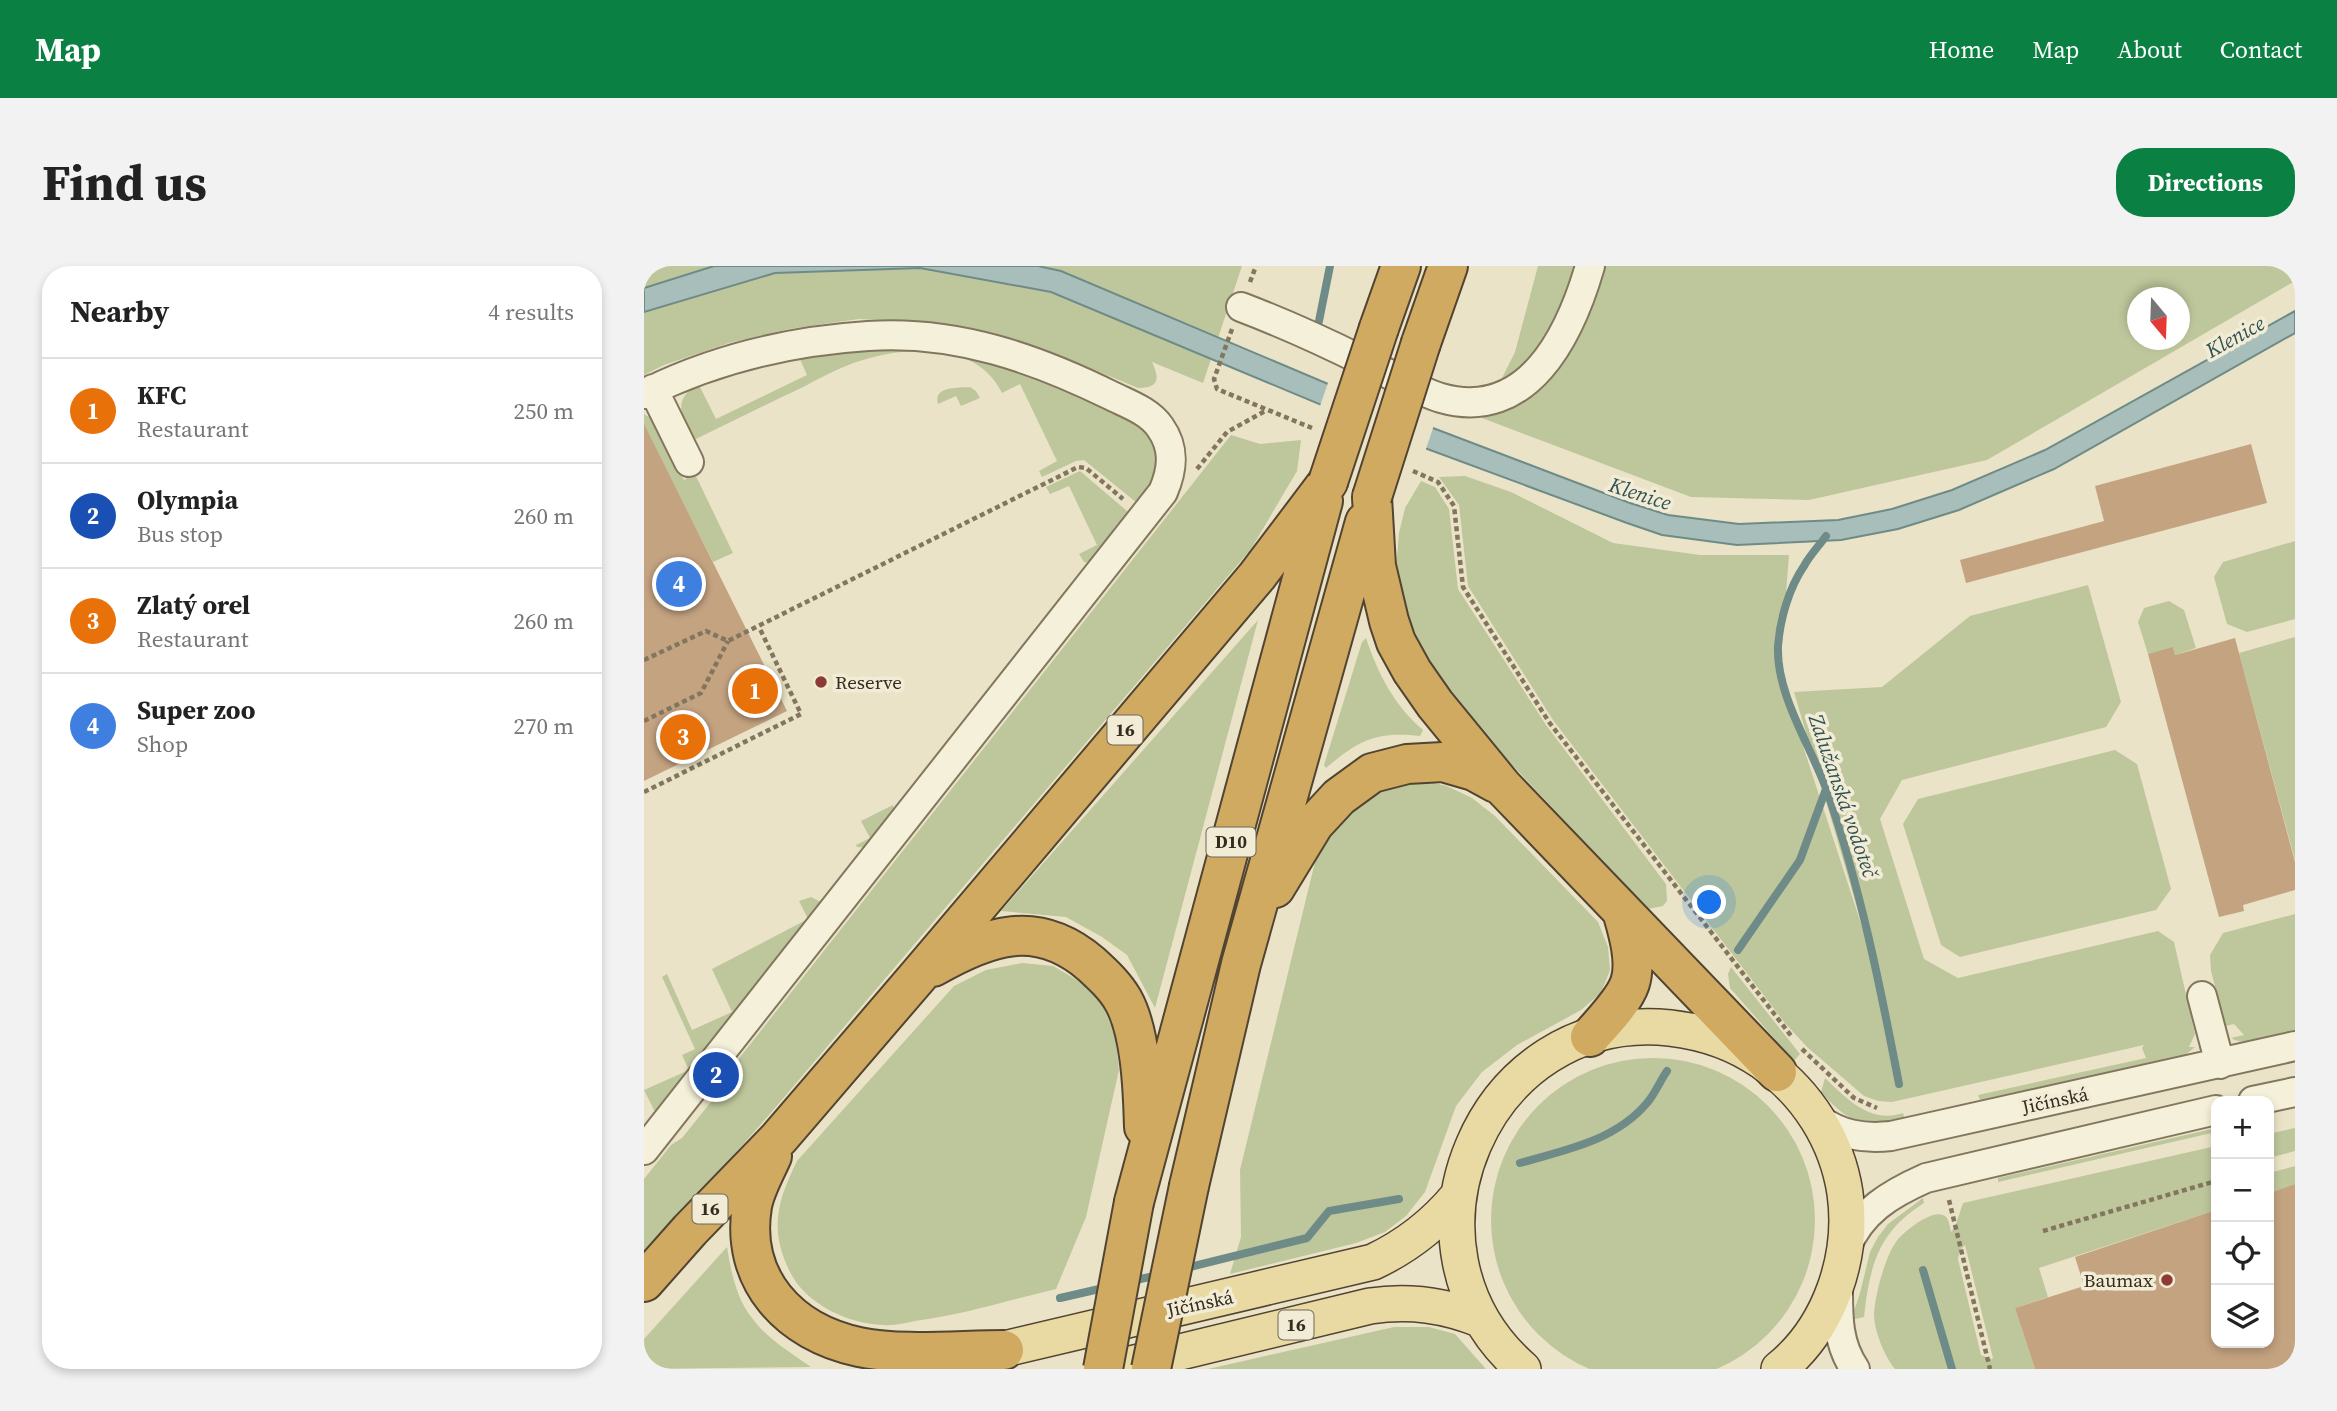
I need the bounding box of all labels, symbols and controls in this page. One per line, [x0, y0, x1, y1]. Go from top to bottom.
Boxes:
text: Map [35, 27, 101, 72]
text: Home [1929, 33, 1994, 66]
text: Map [2032, 33, 2079, 66]
text: About [2117, 33, 2182, 66]
text: Contact [2220, 33, 2302, 66]
button: Directions [2116, 148, 2295, 217]
text: Find us [42, 149, 207, 216]
north arrow [2127, 287, 2190, 350]
text: Nearby [70, 291, 169, 332]
text: 4 results [488, 296, 574, 328]
water label: Klenice [2199, 308, 2270, 365]
text: KFC [137, 377, 186, 413]
text: 1 [87, 395, 99, 427]
text: 250 m [513, 395, 574, 427]
text: Restaurant [137, 413, 248, 445]
water label: Klenice [1605, 470, 1675, 517]
text: Olympia [137, 482, 238, 518]
text: 2 [87, 500, 99, 532]
text: 260 m [513, 500, 574, 532]
text: Bus stop [137, 518, 223, 550]
pin: 4 [656, 558, 702, 610]
text: Zlatý orel [137, 587, 250, 623]
text: 3 [87, 605, 99, 637]
text: 260 m [513, 605, 574, 637]
text: Restaurant [137, 623, 248, 655]
pin: 1 [732, 665, 778, 717]
place label: Reserve [835, 669, 902, 695]
marker: Reserve [813, 674, 829, 690]
text: Super zoo [137, 692, 255, 728]
water label: Zalužanská vodoteč [1802, 709, 1886, 884]
text: 4 [87, 710, 99, 742]
text: 270 m [513, 710, 574, 742]
pin: 3 [660, 711, 706, 763]
road number: 16 [1107, 716, 1142, 744]
text: Shop [137, 728, 188, 760]
road number: D10 [1206, 828, 1256, 856]
your location [1692, 885, 1726, 919]
pin: 2 [693, 1049, 739, 1101]
street label: Jičínská [2018, 1080, 2091, 1120]
map controls [2211, 1096, 2274, 1348]
button: + [2211, 1096, 2274, 1159]
button: − [2211, 1159, 2274, 1222]
road number: 16 [692, 1194, 728, 1224]
button: locate [2211, 1222, 2274, 1285]
place label: Baumax [2084, 1267, 2153, 1293]
marker: Baumax [2159, 1272, 2175, 1288]
street label: Jičínská [1163, 1283, 1236, 1323]
button: layers [2211, 1285, 2274, 1348]
road number: 16 [1278, 1310, 1314, 1340]

